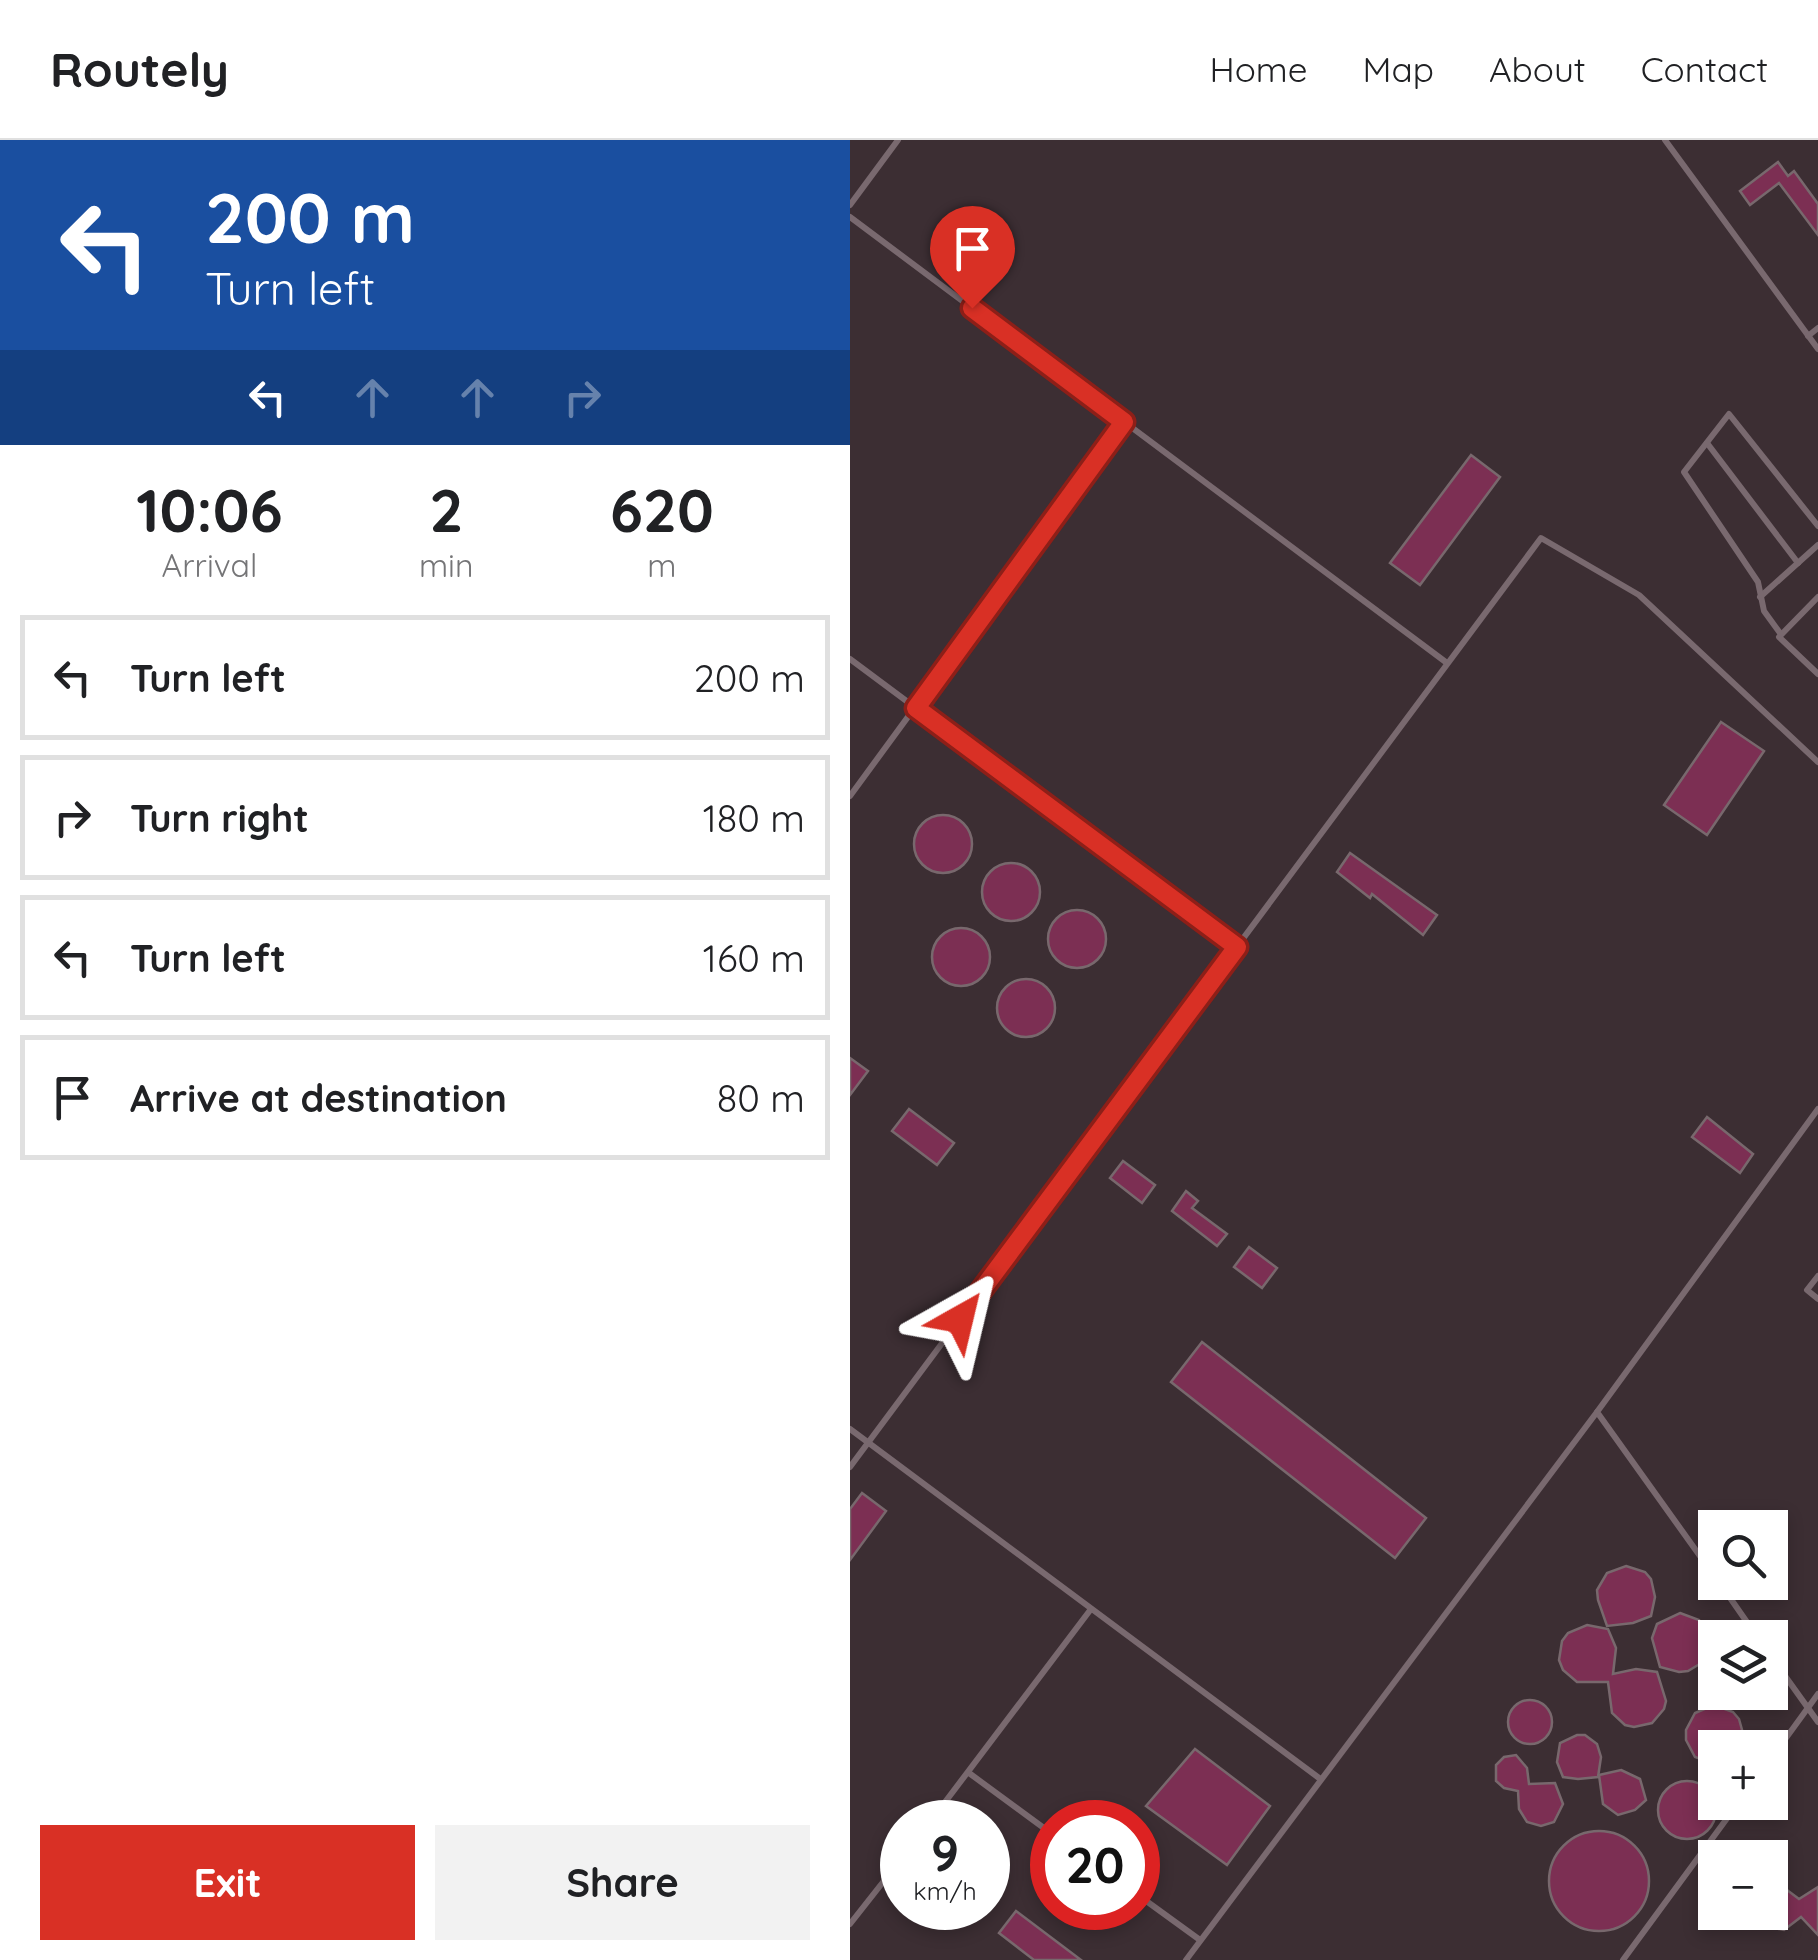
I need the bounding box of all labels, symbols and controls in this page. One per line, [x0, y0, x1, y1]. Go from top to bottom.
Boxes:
text: Routely [50, 39, 229, 99]
text: Home [1210, 47, 1308, 91]
text: Map [1363, 47, 1434, 91]
text: About [1489, 47, 1586, 91]
text: Contact [1641, 47, 1768, 91]
text: 200 m [205, 173, 415, 261]
icon: left [40, 180, 170, 310]
pin [930, 206, 1015, 309]
icon: arrive [945, 221, 1000, 276]
text: Turn left [205, 260, 375, 316]
icon: left [240, 370, 295, 425]
icon: ahead [345, 370, 400, 425]
icon: ahead [450, 370, 505, 425]
icon: right [555, 370, 610, 425]
text: 10:06 [136, 472, 283, 547]
text: 2 [429, 472, 463, 547]
text: 620 [610, 472, 714, 547]
text: Arrival [162, 545, 257, 585]
text: min [419, 545, 473, 585]
text: m [647, 545, 676, 585]
icon: left [45, 650, 100, 705]
text: Turn left [130, 654, 286, 702]
text: 200 m [694, 654, 805, 702]
icon: right [45, 790, 100, 845]
text: Turn right [130, 794, 309, 842]
text: 180 m [703, 794, 805, 842]
icon: left [45, 930, 100, 985]
text: Turn left [130, 934, 286, 982]
text: 160 m [703, 934, 805, 982]
icon: arrive [45, 1070, 100, 1125]
text: Arrive at destination [130, 1074, 507, 1122]
text: 80 m [717, 1074, 805, 1122]
position arrow [908, 1267, 1012, 1371]
map controls [1698, 1510, 1788, 1930]
button: search [1698, 1510, 1788, 1600]
button: layers [1698, 1620, 1788, 1710]
button: + [1698, 1730, 1788, 1820]
speed limit sign: 20 [1030, 1800, 1160, 1930]
text: 9 [931, 1821, 959, 1884]
button: Exit [40, 1825, 415, 1940]
button: Share [435, 1825, 810, 1940]
button: − [1698, 1840, 1788, 1930]
text: km/h [913, 1875, 977, 1906]

